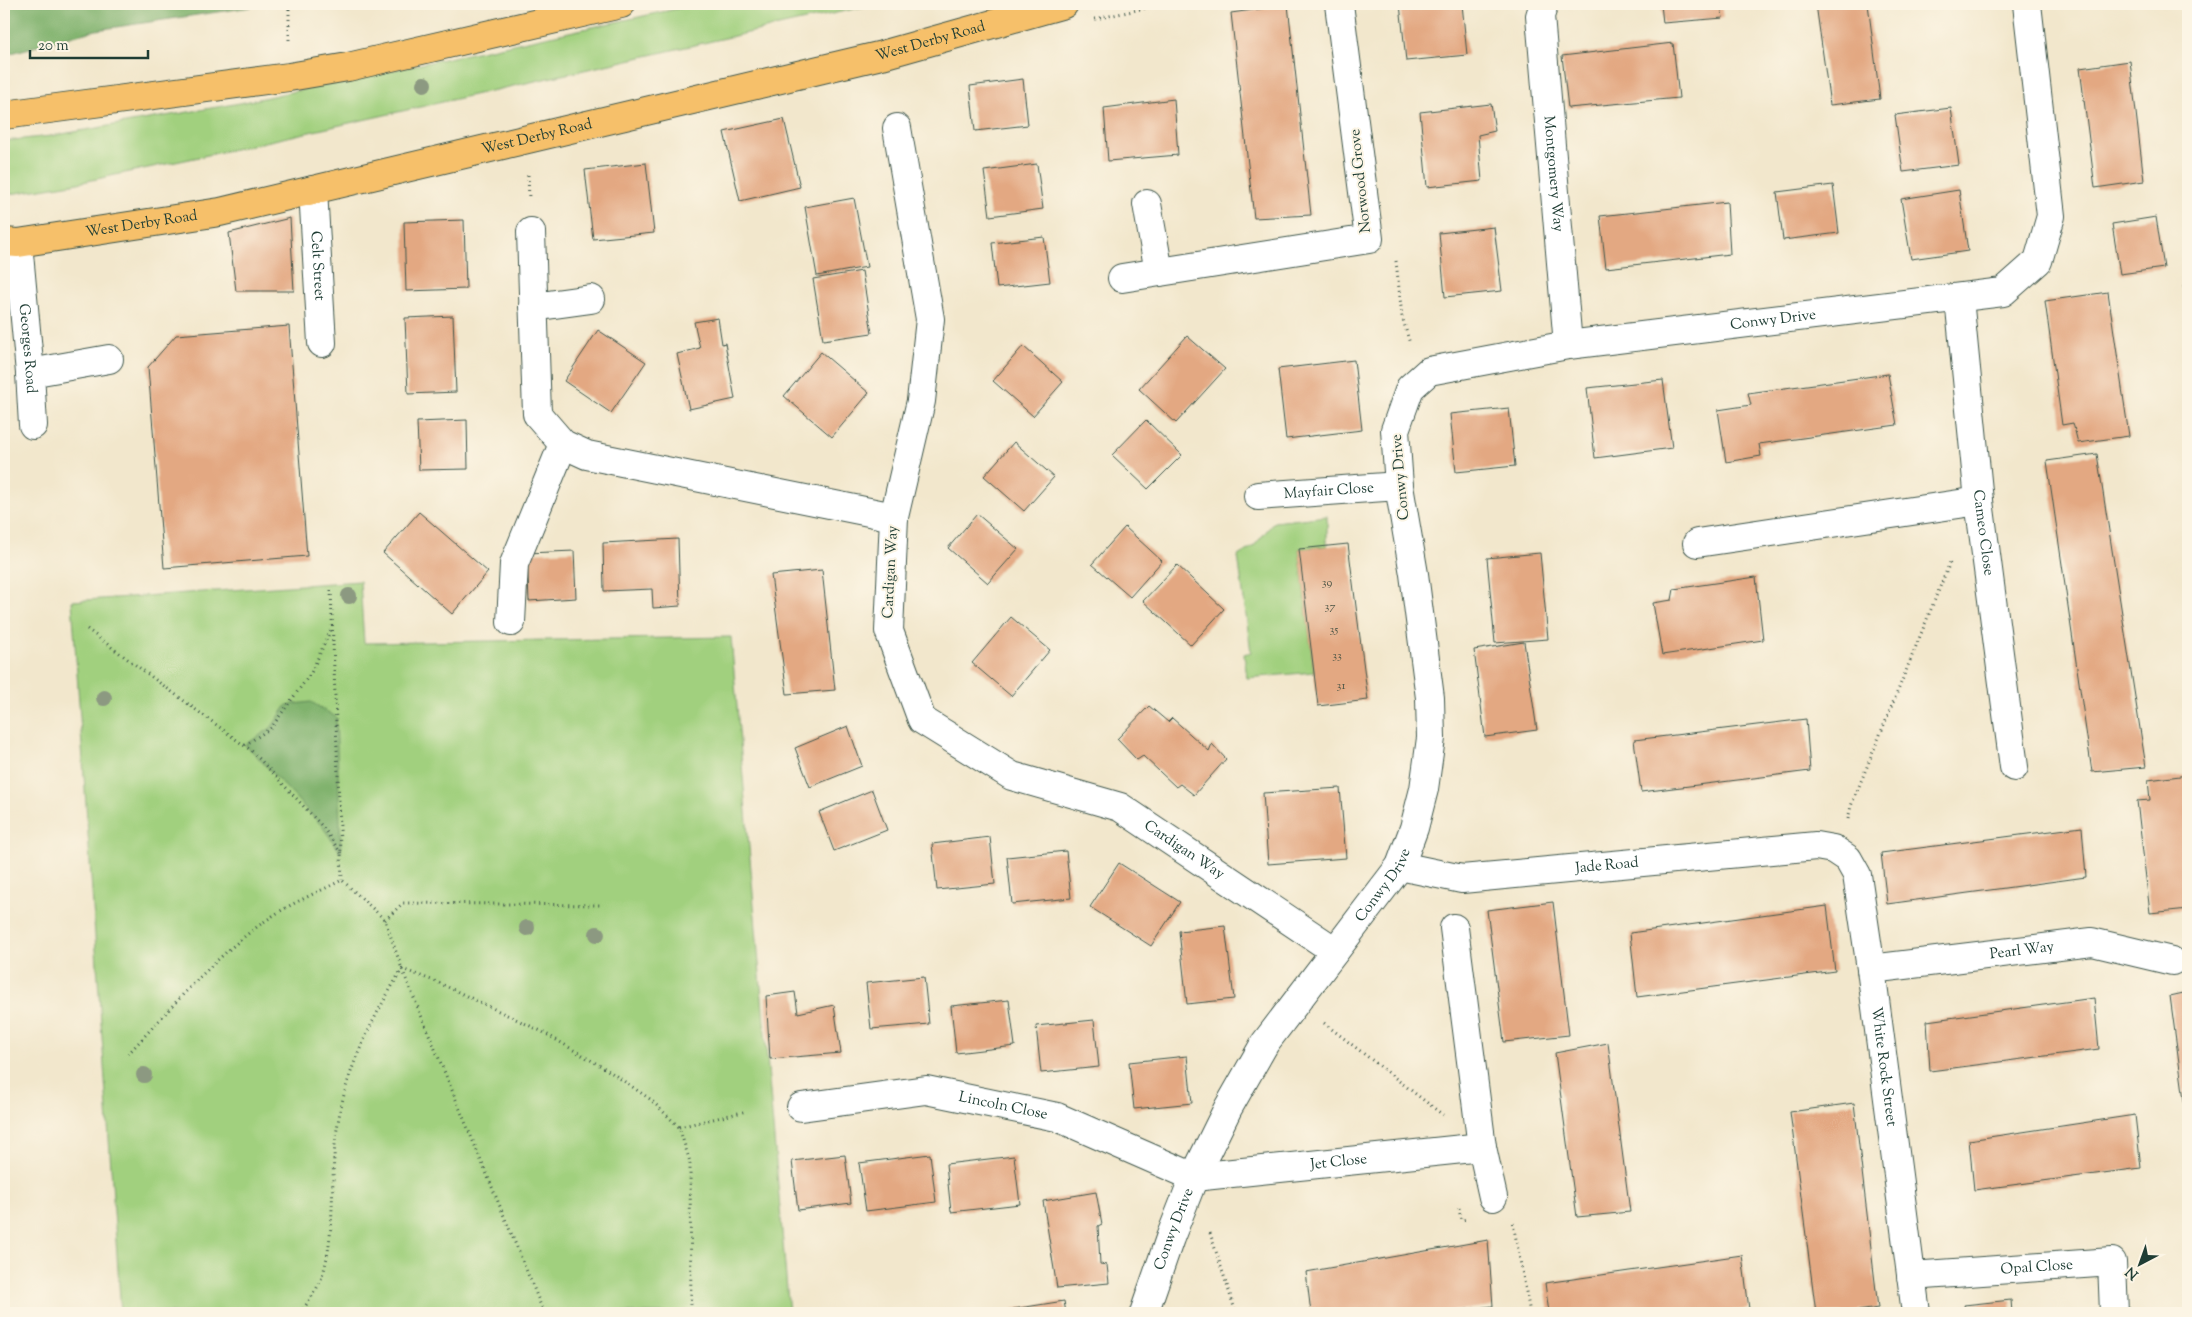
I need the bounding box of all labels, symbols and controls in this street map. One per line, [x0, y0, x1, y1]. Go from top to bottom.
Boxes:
street label: West Derby Road [873, 16, 988, 67]
scale bar [30, 28, 148, 60]
text: 20 m [38, 36, 69, 57]
street label: West Derby Road [479, 113, 595, 160]
street label: Montgomery Way [1538, 115, 1569, 233]
street label: Norwood Grove [1345, 128, 1377, 234]
street label: West Derby Road [84, 205, 199, 243]
street label: Celt Street [305, 230, 330, 301]
street label: Georges Road [13, 303, 42, 395]
street label: Conwy Drive [1729, 304, 1817, 336]
street label: Conwy Drive [1387, 433, 1415, 521]
street label: Mayfair Close [1283, 477, 1375, 505]
street label: Cameo Close [1967, 489, 1999, 577]
street label: Cardigan Way [878, 524, 904, 619]
house number: 39 [1322, 574, 1332, 592]
house number: 37 [1325, 598, 1335, 616]
house number: 35 [1330, 621, 1338, 639]
house number: 33 [1332, 647, 1342, 665]
house number: 31 [1337, 677, 1345, 695]
street label: Cardigan Way [1140, 815, 1229, 885]
street label: Conwy Drive [1350, 846, 1416, 927]
street label: Jade Road [1574, 852, 1640, 879]
street label: Pearl Way [1989, 936, 2056, 965]
street label: White Rock Street [1866, 1006, 1902, 1128]
street label: Lincoln Close [957, 1086, 1050, 1125]
street label: Jet Close [1308, 1149, 1368, 1175]
street label: Conwy Drive [1149, 1185, 1199, 1273]
north arrow [2114, 1240, 2164, 1290]
street label: Opal Close [2000, 1254, 2074, 1280]
text: N [2122, 1261, 2144, 1284]

